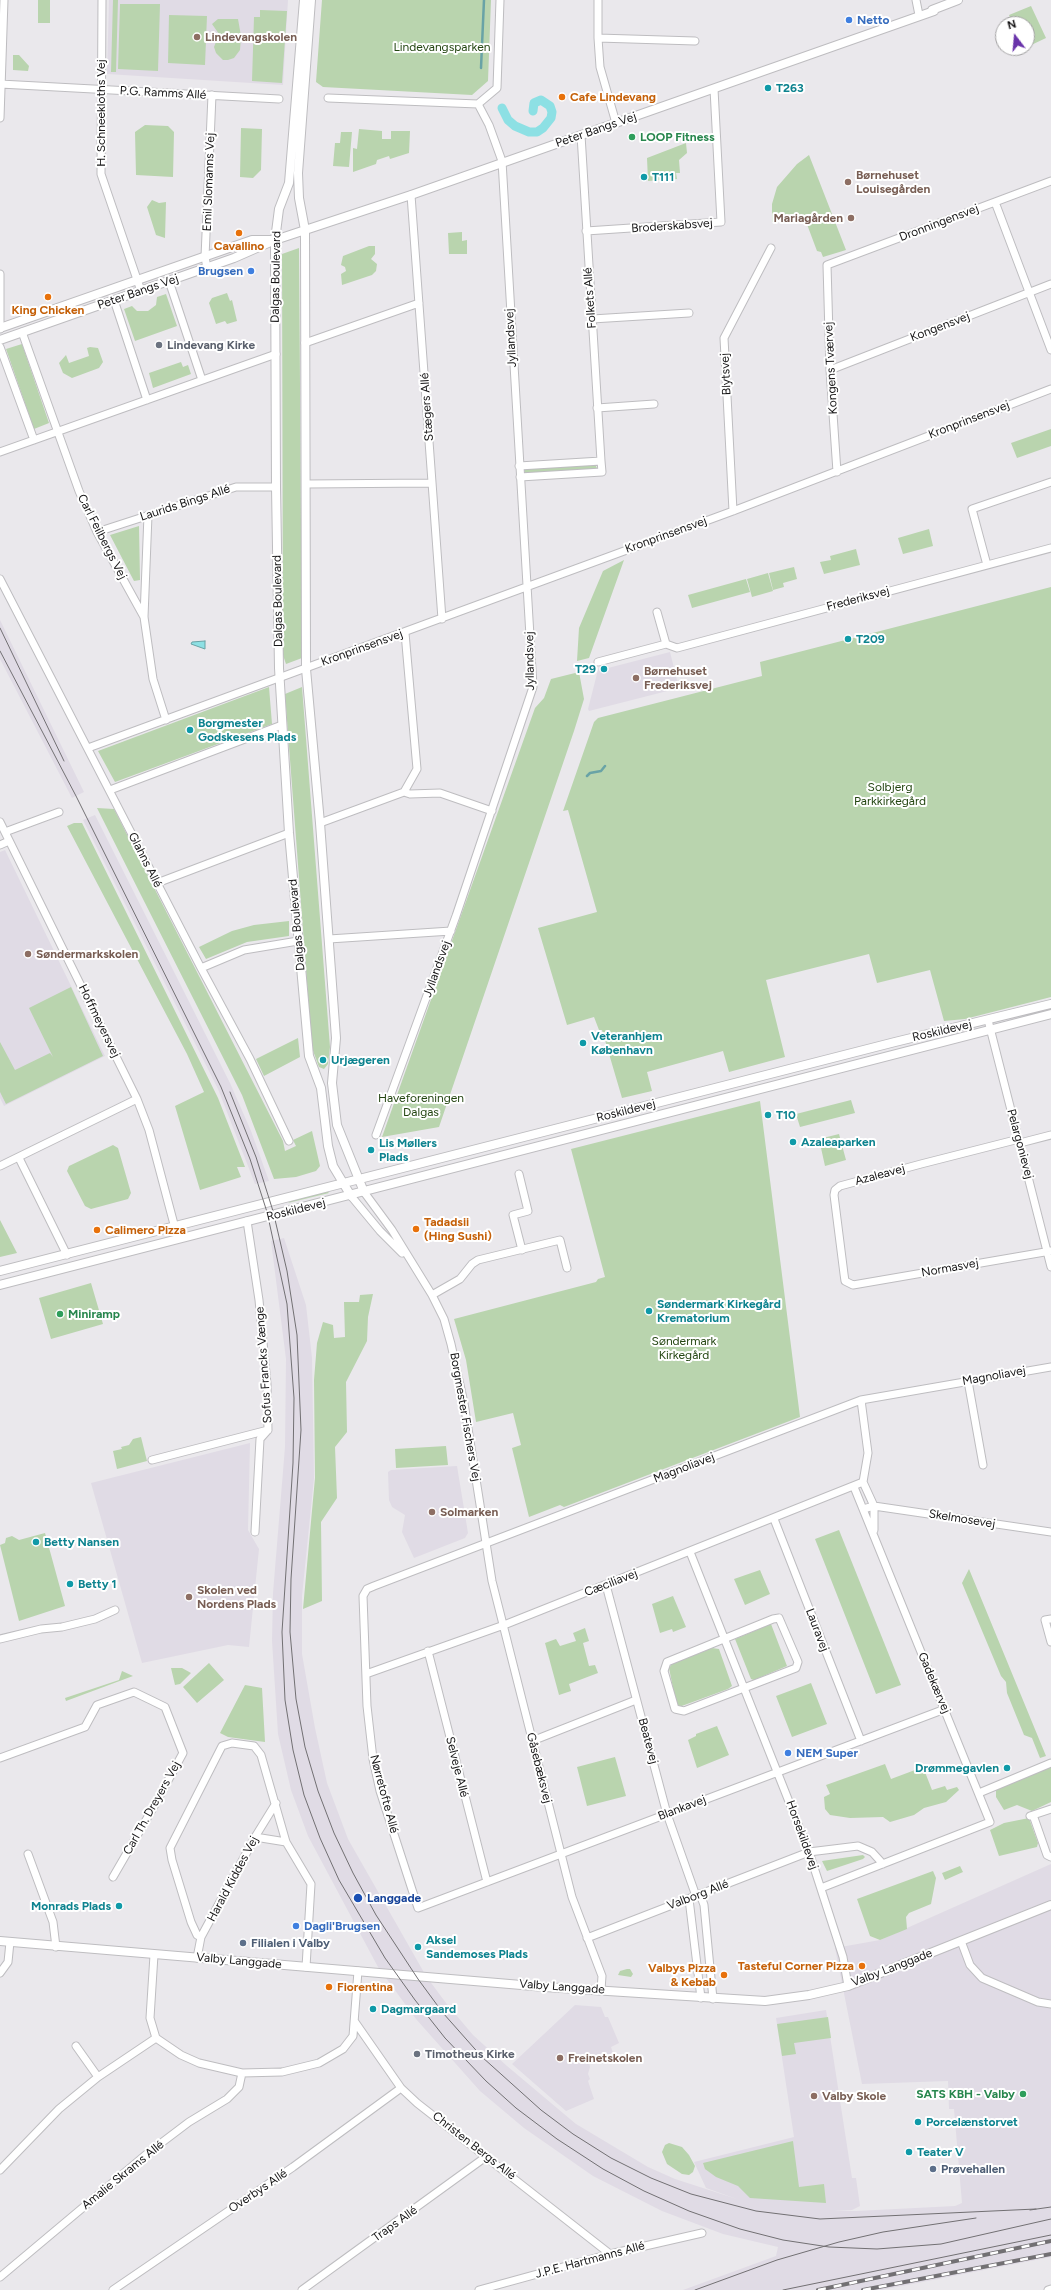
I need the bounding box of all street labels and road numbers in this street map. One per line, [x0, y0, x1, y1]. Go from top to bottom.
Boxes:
street label: H. Schneekloths Vej [94, 59, 108, 167]
street label: P.G. Ramms Allé [119, 84, 207, 102]
street label: Peter Bangs Vej [554, 109, 638, 151]
street label: Emil Slomanns Vej [200, 132, 218, 232]
street label: Dronningensvej [897, 201, 981, 245]
street label: Broderskabsvej [631, 216, 713, 236]
street label: Dalgas Boulevard [268, 231, 284, 323]
street label: Folkets Allé [581, 267, 599, 329]
street label: Peter Bangs Vej [96, 271, 180, 313]
street label: Jyllandsvej [502, 308, 520, 368]
street label: Kongensvej [908, 309, 972, 345]
street label: Kongens Tværvej [821, 321, 841, 415]
street label: Blytsvej [718, 353, 734, 395]
street label: Stægers Allé [417, 372, 437, 442]
street label: Kronprinsensvej [926, 398, 1012, 442]
street label: Laurids Bings Allé [138, 482, 232, 524]
street label: Carl Feilbergs Vej [74, 492, 130, 582]
street label: Kronprinsensvej [623, 514, 709, 556]
street label: Dalgas Boulevard [270, 555, 286, 647]
street label: Frederiksvej [825, 584, 891, 614]
street label: Kronprinsensvej [319, 627, 405, 669]
street label: Jyllandsvej [522, 631, 538, 691]
street label: Glahns Allé [125, 830, 165, 890]
street label: Dalgas Boulevard [286, 879, 308, 971]
street label: Jyllandsvej [420, 939, 454, 999]
street label: Hoffmeyersvej [75, 982, 123, 1060]
street label: Roskildevej [911, 1017, 973, 1045]
street label: Roskildevej [595, 1097, 657, 1125]
street label: Pelargonievej [1004, 1107, 1036, 1181]
street label: Azaleavej [853, 1161, 907, 1189]
street label: Roskildevej [265, 1196, 327, 1224]
street label: Normasvej [920, 1256, 980, 1280]
street label: Sofus Francks Vænge [253, 1306, 275, 1424]
street label: Borgmester Fischers Vej [447, 1351, 483, 1483]
street label: Magnoliavej [961, 1363, 1027, 1389]
street label: Magnoliavej [651, 1450, 717, 1486]
street label: Skelmosevej [928, 1507, 996, 1531]
street label: Cæciliavej [582, 1566, 640, 1600]
street label: Lauravej [802, 1606, 832, 1654]
street label: Gadekærvej [915, 1650, 953, 1716]
street label: Beatevej [635, 1717, 661, 1765]
street label: Gåsebæksvej [523, 1731, 555, 1805]
street label: Selveje Allé [443, 1735, 471, 1799]
street label: Nørretofte Allé [367, 1753, 401, 1835]
street label: Carl Th. Dreyers Vej [120, 1759, 184, 1857]
street label: Blankavej [656, 1792, 708, 1824]
street label: Horsekildevej [783, 1798, 821, 1872]
street label: Harald Kiddes Vej [204, 1834, 262, 1924]
street label: Valborg Allé [665, 1877, 731, 1913]
street label: Valby Langgade [849, 1946, 935, 1990]
street label: Valby Langgade [196, 1950, 282, 1972]
street label: Valby Langgade [519, 1977, 605, 1997]
street label: Christen Bergs Allé [429, 2109, 519, 2183]
street label: Amalie Skrams Allé [79, 2137, 167, 2213]
street label: Overbys Allé [226, 2166, 290, 2216]
street label: Traps Allé [370, 2203, 420, 2245]
street label: J.P.E. Hartmanns Allé [534, 2238, 646, 2282]

